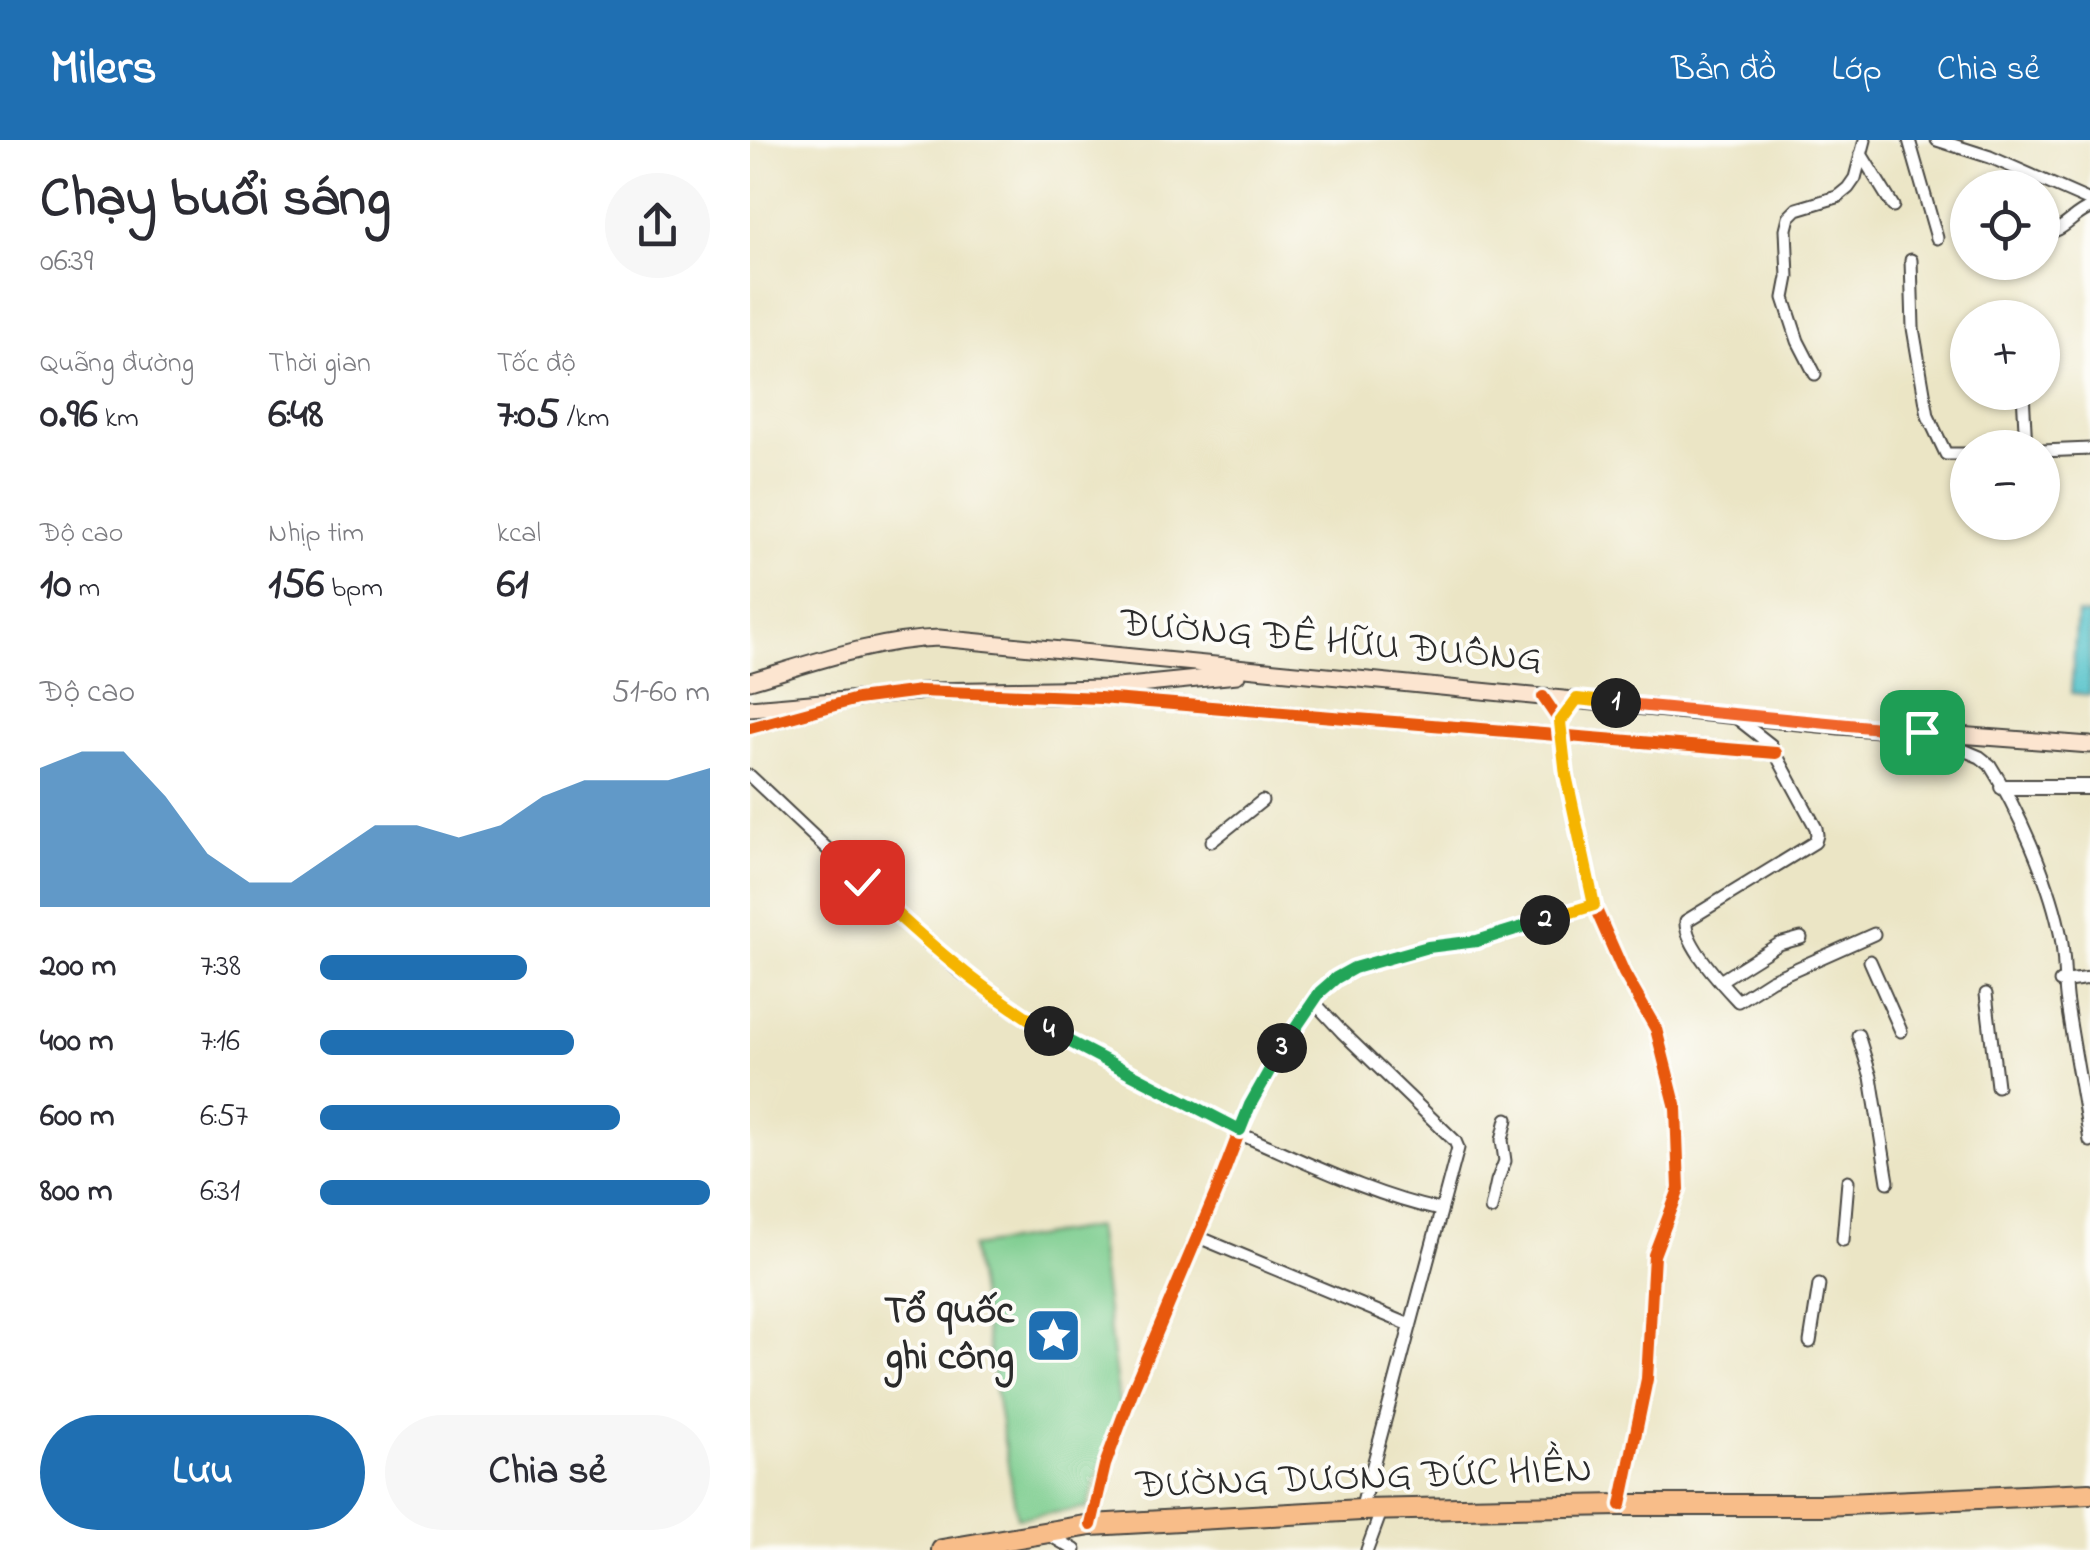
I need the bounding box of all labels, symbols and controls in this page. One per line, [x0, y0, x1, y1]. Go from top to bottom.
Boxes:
text: Milers [50, 35, 157, 105]
text: Bản đồ [1671, 45, 1777, 96]
text: Lớp [1832, 45, 1882, 96]
text: Chia sẻ [1937, 45, 2040, 96]
text: Chạy buổi sáng [40, 161, 391, 241]
map controls [1950, 170, 2060, 540]
button: locate [1950, 170, 2060, 280]
button: share [605, 173, 710, 278]
text: 06:39 [40, 239, 93, 286]
button: + [1950, 300, 2060, 410]
text: Quãng đường [40, 344, 194, 385]
text: Thời gian [268, 344, 371, 385]
text: Tốc độ [497, 344, 575, 385]
text: 0.96 [40, 385, 98, 446]
text: 6:48 [268, 385, 323, 446]
text: 7:05 [497, 385, 560, 446]
text: km [98, 399, 139, 440]
text: /km [560, 399, 609, 440]
button: − [1950, 430, 2060, 540]
text: Độ cao [40, 514, 123, 555]
text: Nhịp tim [268, 514, 364, 555]
text: kcal [497, 514, 541, 555]
text: 10 [40, 555, 72, 616]
text: 156 [268, 555, 324, 616]
text: 61 [497, 555, 529, 616]
text: m [72, 569, 100, 610]
text: bpm [324, 569, 383, 610]
street label: ĐƯỜNG ĐÊ HỮU ĐUỐNG [1117, 595, 1544, 691]
text: Độ cao [40, 670, 135, 717]
text: 51–60 m [612, 670, 710, 717]
pin: 1 [1591, 678, 1641, 728]
text: 1 [1612, 682, 1620, 723]
pin [1880, 690, 1965, 775]
icon: arrive [1895, 705, 1950, 760]
pin [820, 840, 905, 925]
icon: check [835, 855, 890, 910]
pin: 2 [1520, 895, 1570, 945]
text: 2 [1538, 899, 1552, 940]
text: 200 m [40, 944, 116, 991]
text: 7:38 [200, 944, 241, 991]
pin: 4 [1024, 1006, 1074, 1056]
text: 4 [1043, 1010, 1055, 1051]
text: 400 m [40, 1019, 114, 1066]
text: 7:16 [200, 1019, 240, 1066]
pin: 3 [1257, 1023, 1307, 1073]
text: 3 [1276, 1027, 1288, 1068]
text: 600 m [40, 1094, 115, 1141]
text: 6:57 [200, 1094, 248, 1141]
text: 800 m [40, 1169, 112, 1216]
text: 6:31 [200, 1169, 240, 1216]
place label: Tổ quốc ghi công [884, 1283, 1015, 1388]
place icon: Tổ quốc ghi công [1023, 1305, 1083, 1365]
button: Lưu [40, 1415, 365, 1530]
button: Chia sẻ [385, 1415, 710, 1530]
street label: ĐƯỜNG DƯƠNG ĐỨC HIỀN [1134, 1440, 1593, 1516]

